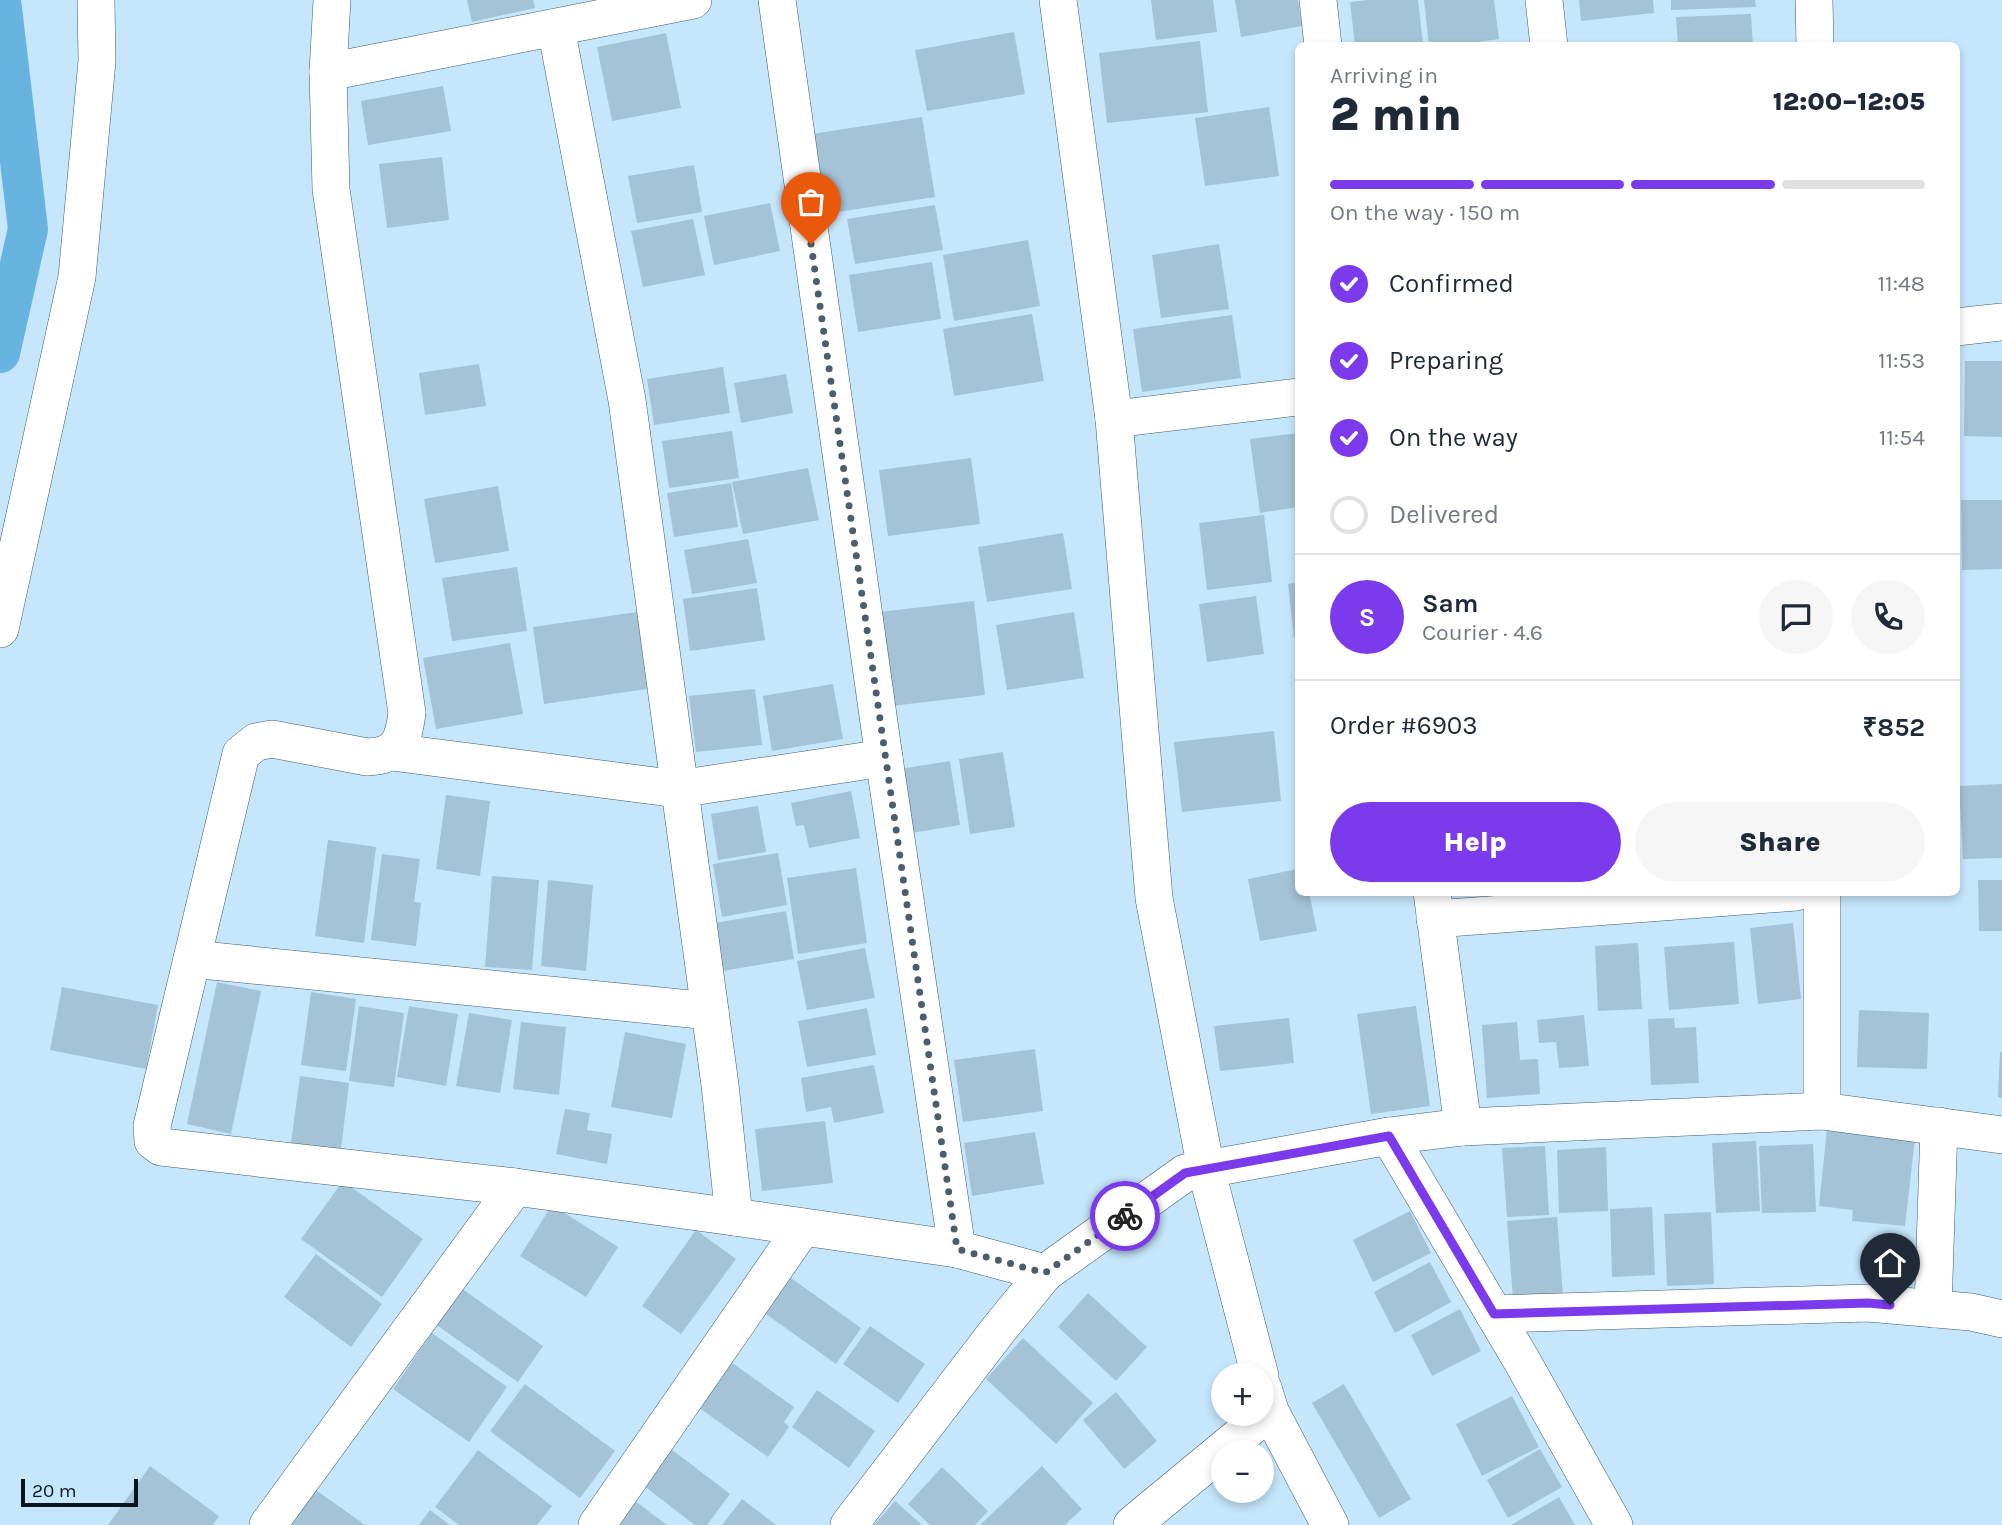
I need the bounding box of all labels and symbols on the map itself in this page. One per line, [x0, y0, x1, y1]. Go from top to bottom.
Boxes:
pin [781, 172, 841, 244]
courier [1090, 1181, 1160, 1251]
pin [1860, 1233, 1920, 1305]
scale bar [21, 1476, 138, 1508]

